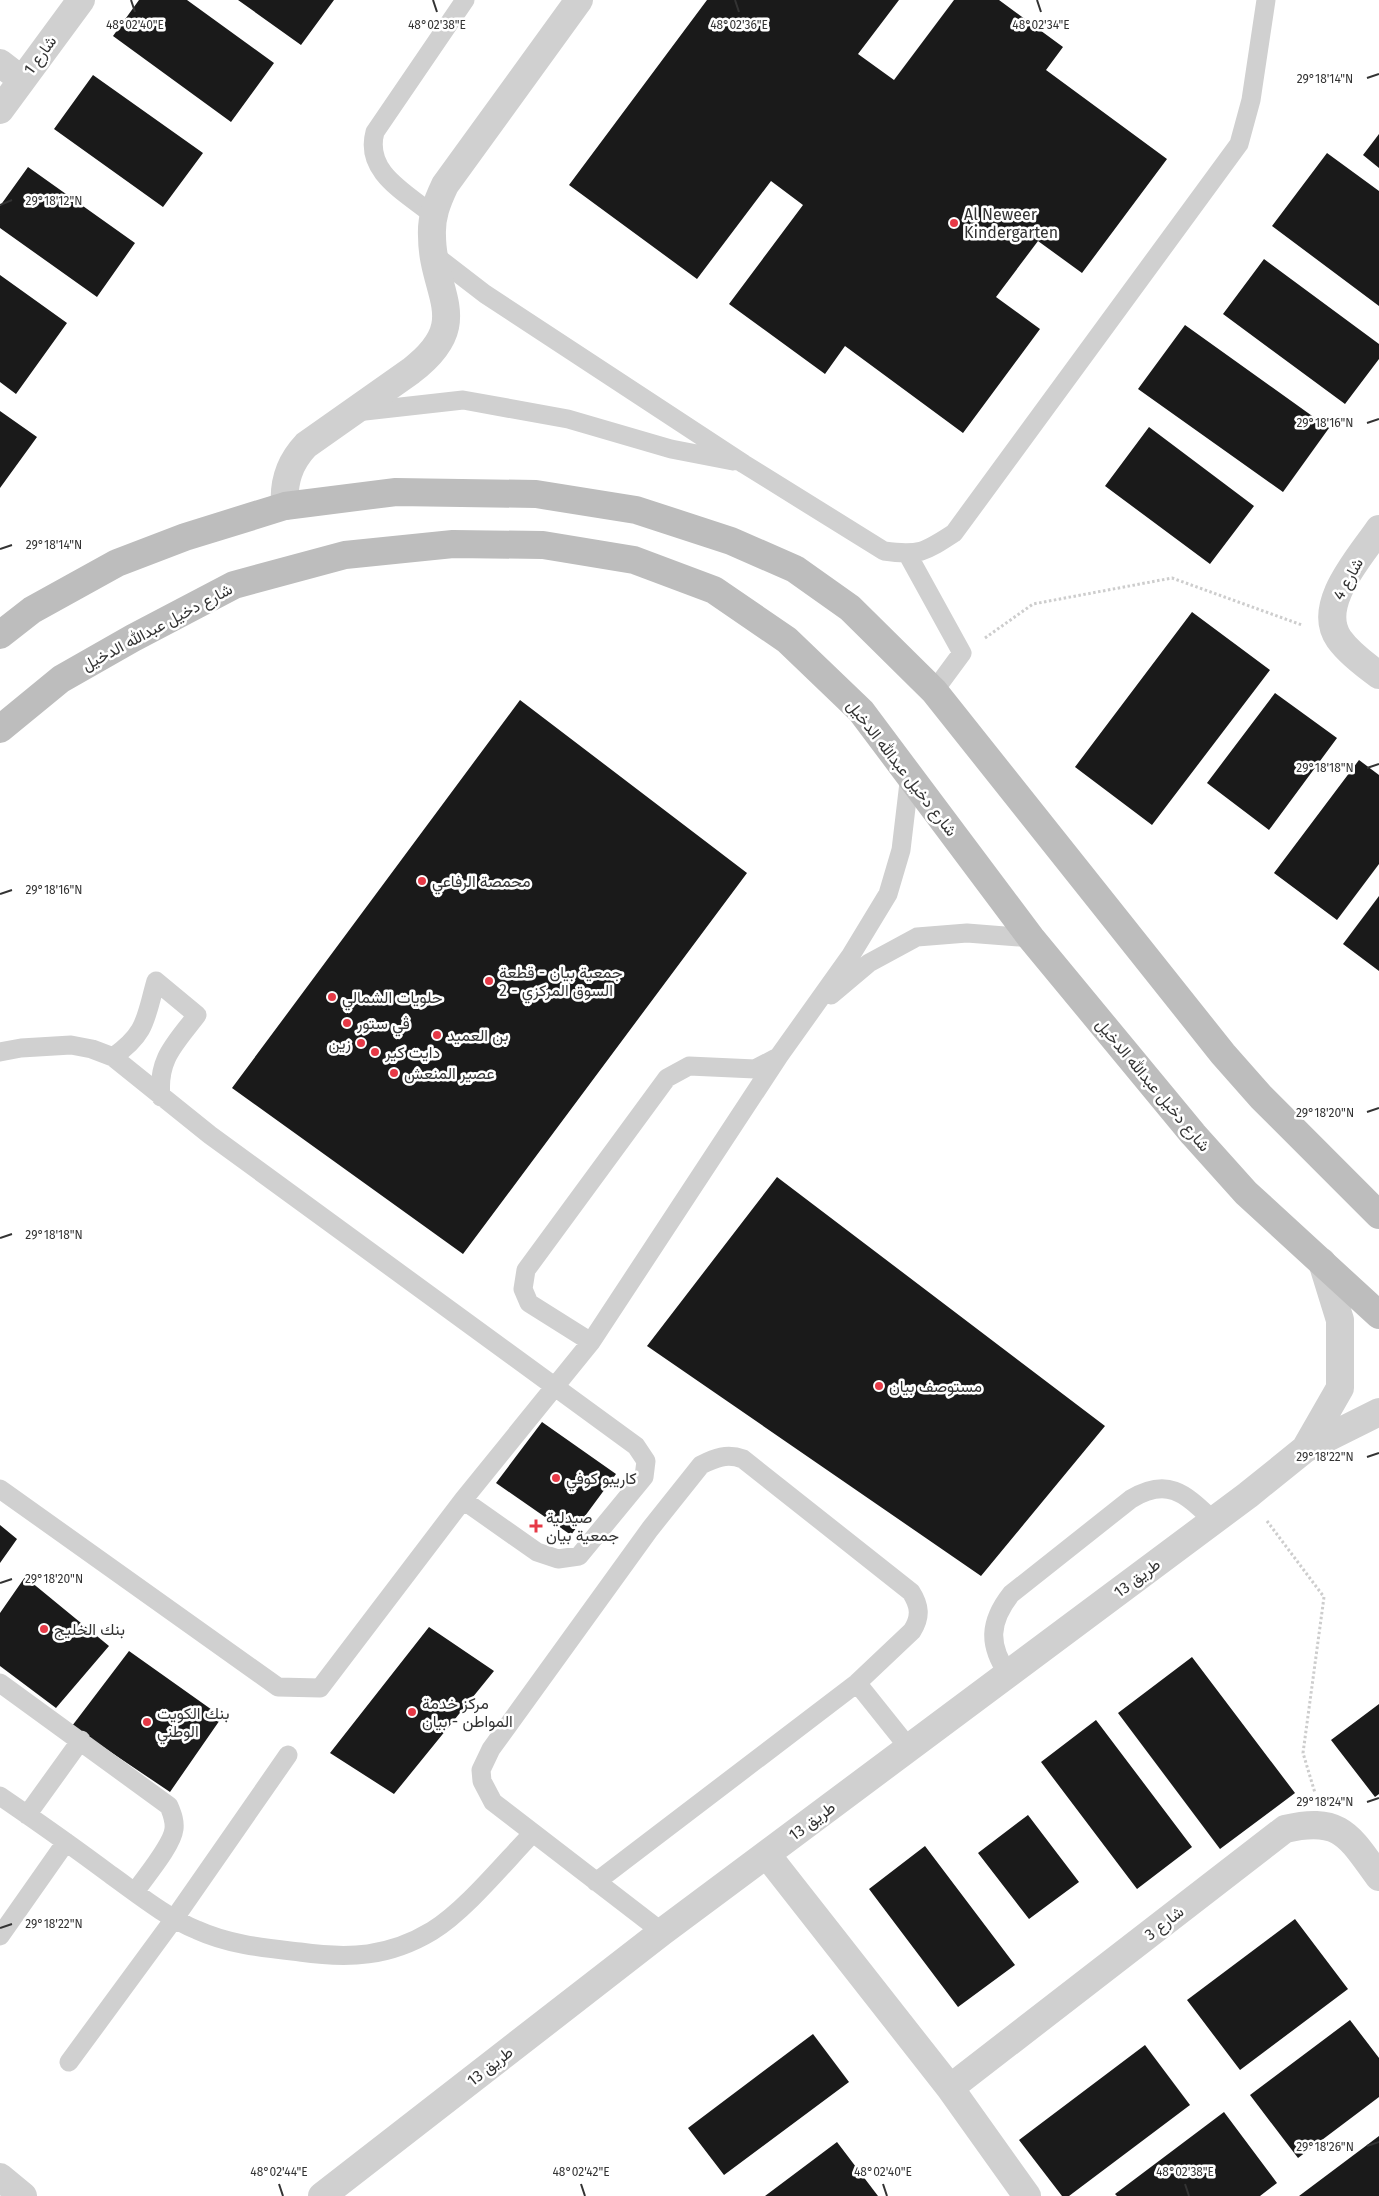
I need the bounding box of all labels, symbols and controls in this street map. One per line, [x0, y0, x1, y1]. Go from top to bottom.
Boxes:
text: 48°02'40"E [106, 18, 164, 32]
text: 48°02'38"E [408, 18, 466, 32]
text: 48°02'36"E [710, 18, 768, 32]
text: 48°02'34"E [1012, 18, 1070, 32]
street label: شارع 1 [20, 32, 62, 79]
text: 29°18'14"N [1297, 72, 1353, 86]
text: 29°18'12"N [26, 194, 82, 208]
place label: Al Neweer Kindergarten [964, 205, 1058, 242]
marker: Al Neweer Kindergarten [948, 217, 960, 229]
text: 29°18'16"N [1297, 416, 1354, 430]
text: 29°18'14"N [26, 538, 82, 552]
street label: شارع 4 [1329, 555, 1369, 604]
street label: شارع دخيل عبدالله الدخيل [79, 579, 236, 676]
street label: شارع دخيل عبدالله الدخيل [841, 696, 961, 841]
text: 29°18'18"N [1296, 761, 1354, 775]
place label: محمصة الرفاعي [432, 872, 531, 895]
marker: محمصة الرفاعي [416, 875, 428, 887]
text: 29°18'16"N [26, 883, 83, 897]
place label: جمعية بيان - قطعة 2 - السوق المركزي [499, 963, 623, 1004]
marker: جمعية بيان - قطعة 2 - السوق المركزي [483, 975, 495, 987]
place label: حلويات الشمالي [342, 988, 443, 1011]
marker: حلويات الشمالي [326, 991, 338, 1003]
place label: ڤي ستور [356, 1014, 410, 1037]
street label: شارع دخيل عبدالله الدخيل [1090, 1015, 1214, 1157]
marker: ڤي ستور [341, 1017, 353, 1029]
place label: بن العميد [447, 1026, 508, 1046]
marker: بن العميد [431, 1029, 443, 1041]
place label: زين [328, 1034, 351, 1054]
marker: زين [355, 1037, 367, 1049]
place label: دايت كير [384, 1043, 440, 1063]
marker: دايت كير [369, 1046, 381, 1058]
place label: عصير المنعش [404, 1064, 495, 1084]
marker: عصير المنعش [388, 1067, 400, 1079]
text: 29°18'20"N [1296, 1106, 1354, 1120]
text: 29°18'18"N [25, 1228, 83, 1242]
place label: مستوصف بيان [889, 1377, 982, 1397]
marker: مستوصف بيان [873, 1380, 885, 1392]
text: 29°18'22"N [1296, 1450, 1354, 1464]
place label: كاريبو كوفي [566, 1469, 637, 1492]
marker: كاريبو كوفي [550, 1472, 562, 1484]
place label: صيدلية جمعية بيان [546, 1508, 619, 1545]
marker: صيدلية جمعية بيان [530, 1520, 542, 1532]
street label: طريق 13 [1110, 1554, 1165, 1602]
text: 29°18'20"N [25, 1572, 83, 1586]
place label: بنك الخليج [54, 1620, 125, 1641]
marker: بنك الخليج [38, 1623, 50, 1635]
place label: مركز خدمة المواطن - بيان [422, 1694, 513, 1732]
place label: بنك الكويت الوطني [157, 1704, 229, 1745]
marker: مركز خدمة المواطن - بيان [406, 1706, 418, 1718]
marker: بنك الكويت الوطني [141, 1716, 153, 1728]
text: 29°18'24"N [1296, 1795, 1354, 1809]
street label: طريق 13 [785, 1797, 840, 1845]
street label: شارع 3 [1141, 1902, 1189, 1946]
text: 29°18'22"N [25, 1917, 83, 1931]
street label: طريق 13 [463, 2042, 517, 2091]
text: 29°18'26"N [1296, 2140, 1354, 2154]
text: 48°02'44"E [250, 2165, 308, 2179]
text: 48°02'42"E [552, 2165, 610, 2179]
text: 48°02'40"E [854, 2165, 912, 2179]
text: 48°02'38"E [1156, 2165, 1214, 2179]

